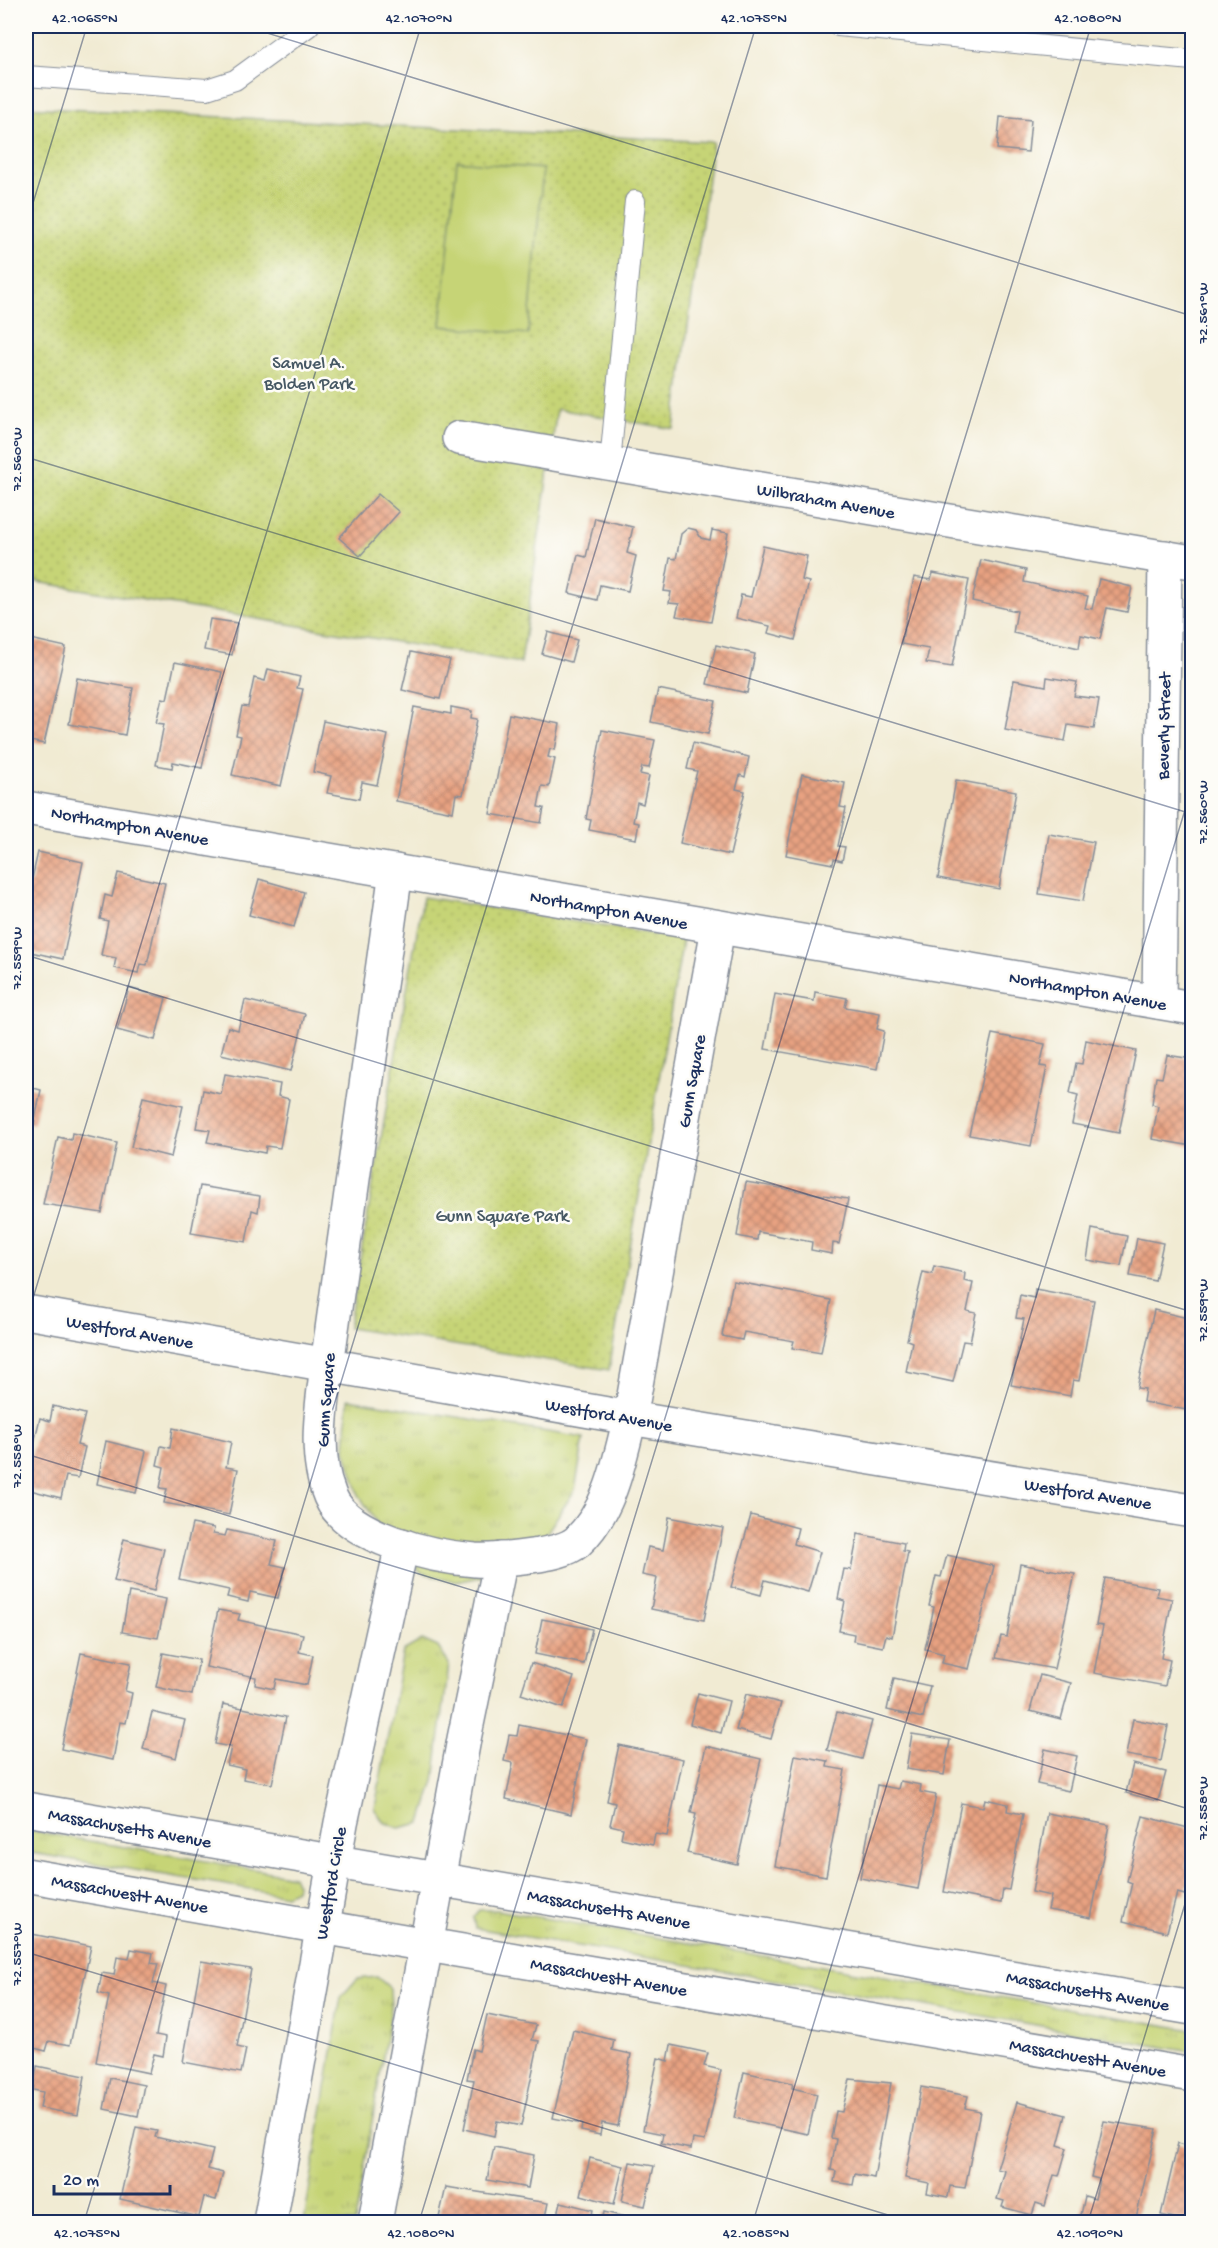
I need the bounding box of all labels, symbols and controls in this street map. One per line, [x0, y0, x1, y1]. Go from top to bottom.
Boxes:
text: 42.1065°N [52, 10, 118, 28]
text: 42.1070°N [386, 10, 453, 28]
text: 42.1075°N [721, 10, 787, 28]
text: 42.1080°N [1054, 10, 1122, 28]
text: 72.561°W [1195, 282, 1213, 344]
park label: Samuel A. Bolden Park [263, 354, 356, 396]
text: 72.560°W [9, 427, 27, 492]
street label: Wilbraham Avenue [755, 480, 897, 525]
street label: Beverly Street [1154, 671, 1177, 781]
text: 72.560°W [1195, 780, 1213, 845]
street label: Northampton Avenue [49, 803, 211, 852]
street label: Northampton Avenue [528, 887, 690, 936]
text: 72.559°W [9, 926, 27, 990]
street label: Northampton Avenue [1007, 968, 1169, 1017]
street label: Gunn Square [675, 1032, 712, 1130]
park label: Gunn Square Park [436, 1207, 570, 1228]
text: 72.559°W [1195, 1278, 1213, 1342]
street label: Westford Avenue [64, 1312, 195, 1355]
street label: Gunn Square [314, 1352, 341, 1448]
street label: Westford Avenue [543, 1395, 674, 1438]
text: 72.558°W [9, 1424, 27, 1489]
street label: Westford Avenue [1022, 1475, 1154, 1516]
text: 72.558°W [1195, 1776, 1213, 1841]
street label: Massachusetts Avenue [46, 1805, 214, 1854]
street label: Westford Circle [312, 1825, 353, 1941]
street label: Massachuestt Avenue [49, 1871, 210, 1920]
street label: Massachusetts Avenue [525, 1886, 693, 1935]
text: 72.557°W [9, 1922, 27, 1986]
street label: Massachuestt Avenue [528, 1954, 689, 2003]
street label: Massachusetts Avenue [1004, 1968, 1172, 2017]
street label: Massachuestt Avenue [1007, 2035, 1168, 2084]
scale bar [54, 2158, 170, 2196]
text: 20 m [63, 2171, 99, 2192]
text: 42.1075°N [54, 2225, 120, 2243]
text: 42.1080°N [387, 2225, 455, 2243]
text: 42.1085°N [723, 2225, 789, 2243]
text: 42.1090°N [1057, 2225, 1123, 2243]

